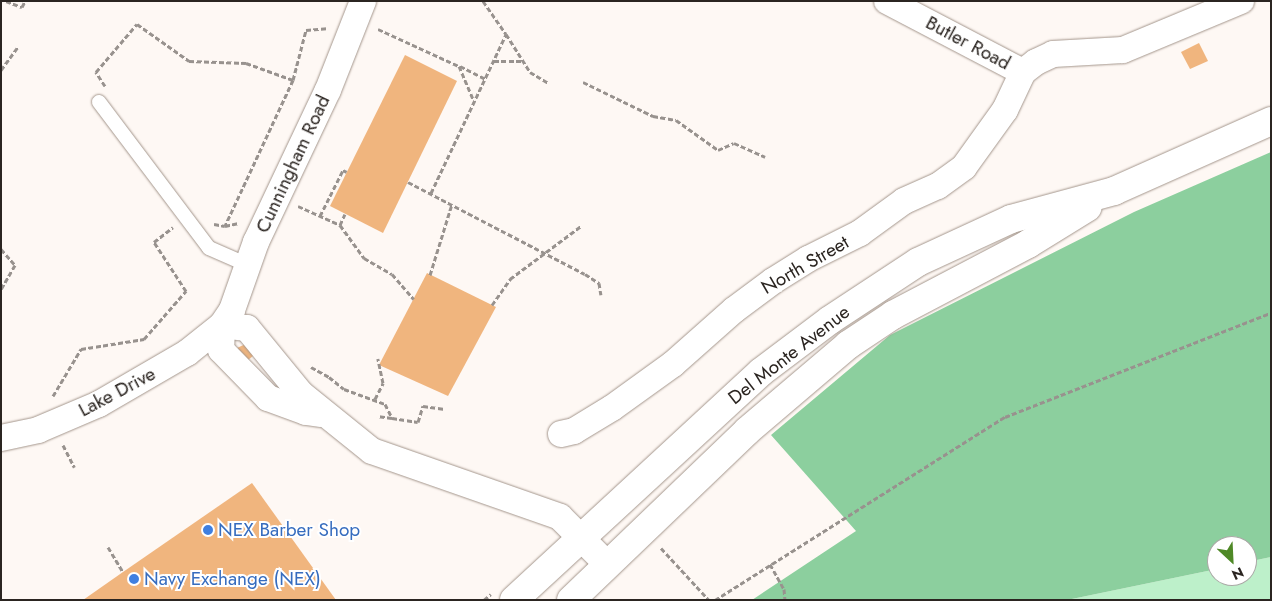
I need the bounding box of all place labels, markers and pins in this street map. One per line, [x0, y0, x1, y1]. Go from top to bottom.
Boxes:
place label: NEX Barber Shop [218, 519, 360, 541]
marker: NEX Barber Shop [202, 524, 214, 536]
place label: Navy Exchange (NEX) [144, 568, 321, 590]
marker: Navy Exchange (NEX) [128, 573, 140, 585]

